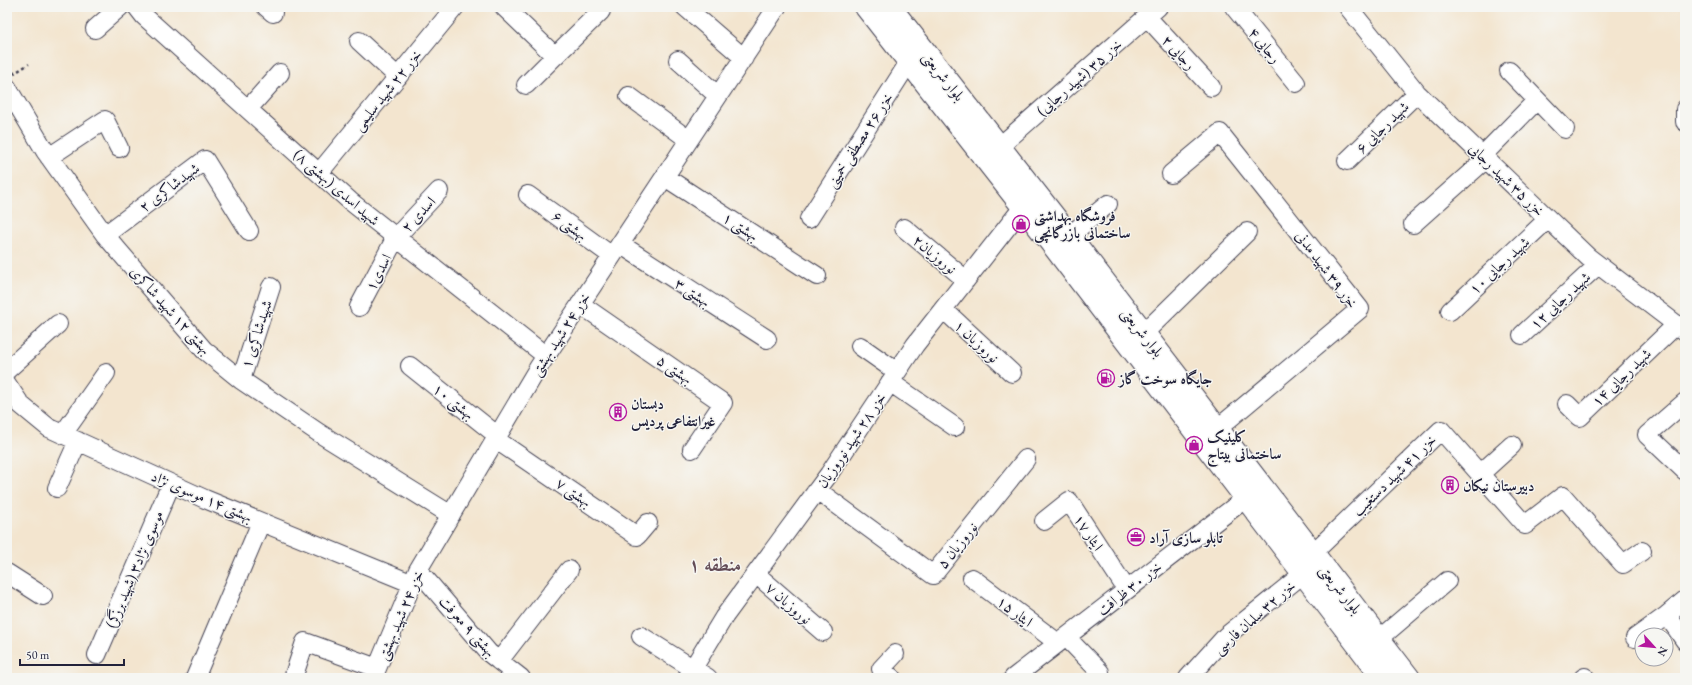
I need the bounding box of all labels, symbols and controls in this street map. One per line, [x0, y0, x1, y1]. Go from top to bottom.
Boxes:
street label: رجایی ۴ [1244, 23, 1285, 68]
street label: رجایی ۲ [1157, 30, 1200, 74]
street label: خزر ۳۵ (شهید رجایی) [1032, 35, 1126, 120]
street label: خزر ۲۲ شهید سلیمی [348, 45, 427, 136]
street label: بلوار شریعتی [917, 47, 970, 106]
street label: خزر ۲۶ مصطفی خمینی [821, 89, 899, 192]
street label: شهید رجایی ۶ [1351, 97, 1413, 158]
street label: خزر ۳۵ شهید رجایی [1464, 138, 1549, 221]
street label: شهید اسدی (بهشتی ۸) [289, 144, 384, 231]
street label: شهیدشاکری ۲ [135, 158, 204, 217]
street label: اسدی ۲ [397, 192, 439, 236]
street label: بهشتی ۶ [547, 206, 591, 246]
place label: فروشگاه بهداشتی ساختمانی بازرگانچی [1034, 206, 1130, 244]
street label: بهشتی ۱ [718, 207, 763, 246]
shop icon: فروشگاه بهداشتی ساختمانی بازرگانچی [1011, 214, 1031, 234]
street label: خزر ۳۹ شهید مدنی [1291, 226, 1362, 312]
street label: نوروزیان۲ [909, 230, 961, 278]
street label: شهید رجایی ۱۰ [1465, 232, 1534, 299]
street label: اسدی۱ [360, 250, 396, 294]
street label: بهشتی ۱۲ شهید شاکری [125, 262, 216, 360]
street label: شهید رجایی ۱۲ [1526, 267, 1595, 334]
street label: بهشتی ۳ [670, 273, 715, 312]
street label: خزر ۲۴ شهید بهشتی [526, 289, 596, 380]
street label: شهیدشاکری ۱ [236, 297, 277, 371]
street label: بلوار شریعتی [1116, 303, 1169, 362]
street label: نوروزیان ۱ [951, 315, 1004, 367]
street label: شهید رجایی ۱۴ [1587, 344, 1656, 411]
street label: بهشتی ۵ [652, 350, 697, 389]
fuel station icon: جایگاه سوخت گاز [1096, 368, 1116, 388]
place label: جایگاه سوخت گاز [1117, 369, 1212, 388]
street label: بهشتی ۱۰ [428, 379, 479, 425]
street label: خزر ۲۸ شهید نوروزیان [812, 389, 891, 492]
place label: دبستان غیرانتفاعی پردیس [631, 394, 716, 431]
building icon: دبستان غیرانتفاعی پردیس [608, 402, 628, 422]
place label: کلینیک ساختمانی بیتاج [1207, 427, 1282, 468]
street label: خزر ۴۱ شهید دستغیب [1348, 430, 1441, 521]
shop icon: کلینیک ساختمانی بیتاج [1184, 435, 1204, 455]
street label: بهشتی ۱۴ موسوی نژاد [148, 466, 256, 528]
street label: بهشتی ۷ [551, 473, 596, 512]
building icon: دبیرستان نیکان [1440, 475, 1460, 495]
place label: دبیرستان نیکان [1463, 476, 1535, 495]
street label: موسوی نژاد۳ (شهید برزگر) [101, 507, 168, 631]
street label: ایثار ۱۷ [1069, 510, 1108, 555]
street label: نوروزیان ۵ [932, 518, 982, 572]
office icon: تابلو سازی آراد [1126, 527, 1146, 547]
place label: تابلو سازی آراد [1149, 528, 1224, 548]
district label: منطقه ۱ [689, 552, 741, 577]
street label: خزر ۳۰ ظرافت [1093, 557, 1166, 620]
street label: بلوار شریعتی [1314, 560, 1367, 619]
street label: خزر ۲۴ شهید بهشتی [373, 567, 429, 664]
street label: خزر ۳۲ سلمان فارسی [1209, 576, 1301, 660]
street label: نوروزیان ۷ [762, 578, 816, 628]
street label: بهشتی ۹ معرفت [434, 591, 501, 662]
street label: ایثار ۱۵ [993, 591, 1037, 631]
north arrow [1634, 627, 1674, 667]
scale bar [20, 641, 124, 667]
text: N [1655, 644, 1671, 659]
text: 50 m [26, 647, 50, 663]

